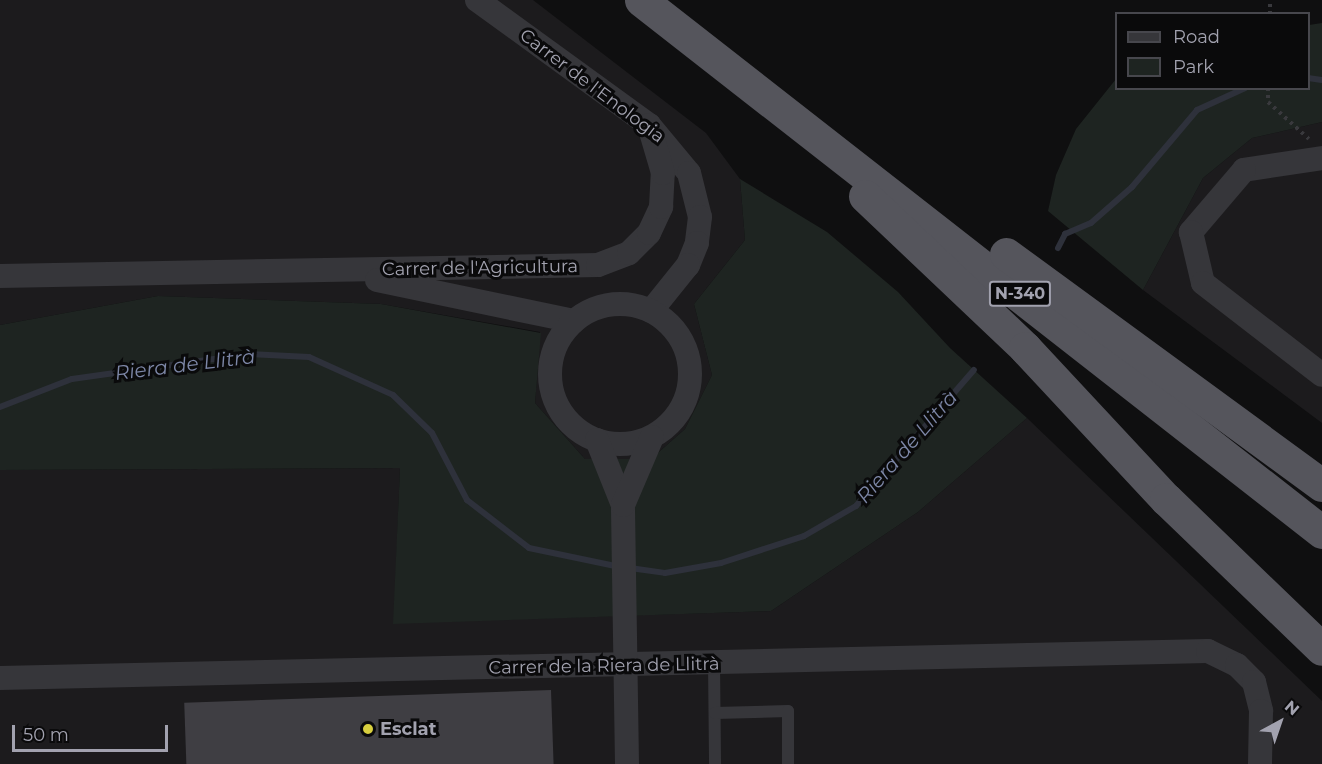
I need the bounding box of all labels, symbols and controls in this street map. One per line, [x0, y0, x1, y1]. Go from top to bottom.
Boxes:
legend [1115, 12, 1310, 90]
street label: Carrer de l'Enologia [515, 24, 669, 148]
text: Road [1173, 26, 1220, 48]
text: Park [1173, 56, 1214, 78]
street label: Carrer de l'Agricultura [382, 255, 578, 281]
road number: N-340 [988, 281, 1052, 307]
water label: Riera de Llitrà [113, 344, 257, 386]
water label: Riera de Llitrà [852, 386, 962, 508]
street label: Carrer de la Riera de Llitrà [488, 653, 720, 679]
north arrow [1250, 692, 1310, 752]
text: N [1281, 696, 1303, 719]
scale bar [15, 713, 171, 751]
place label: Esclat [380, 718, 436, 740]
marker: Esclat [361, 722, 375, 736]
text: 50 m [23, 724, 69, 746]

